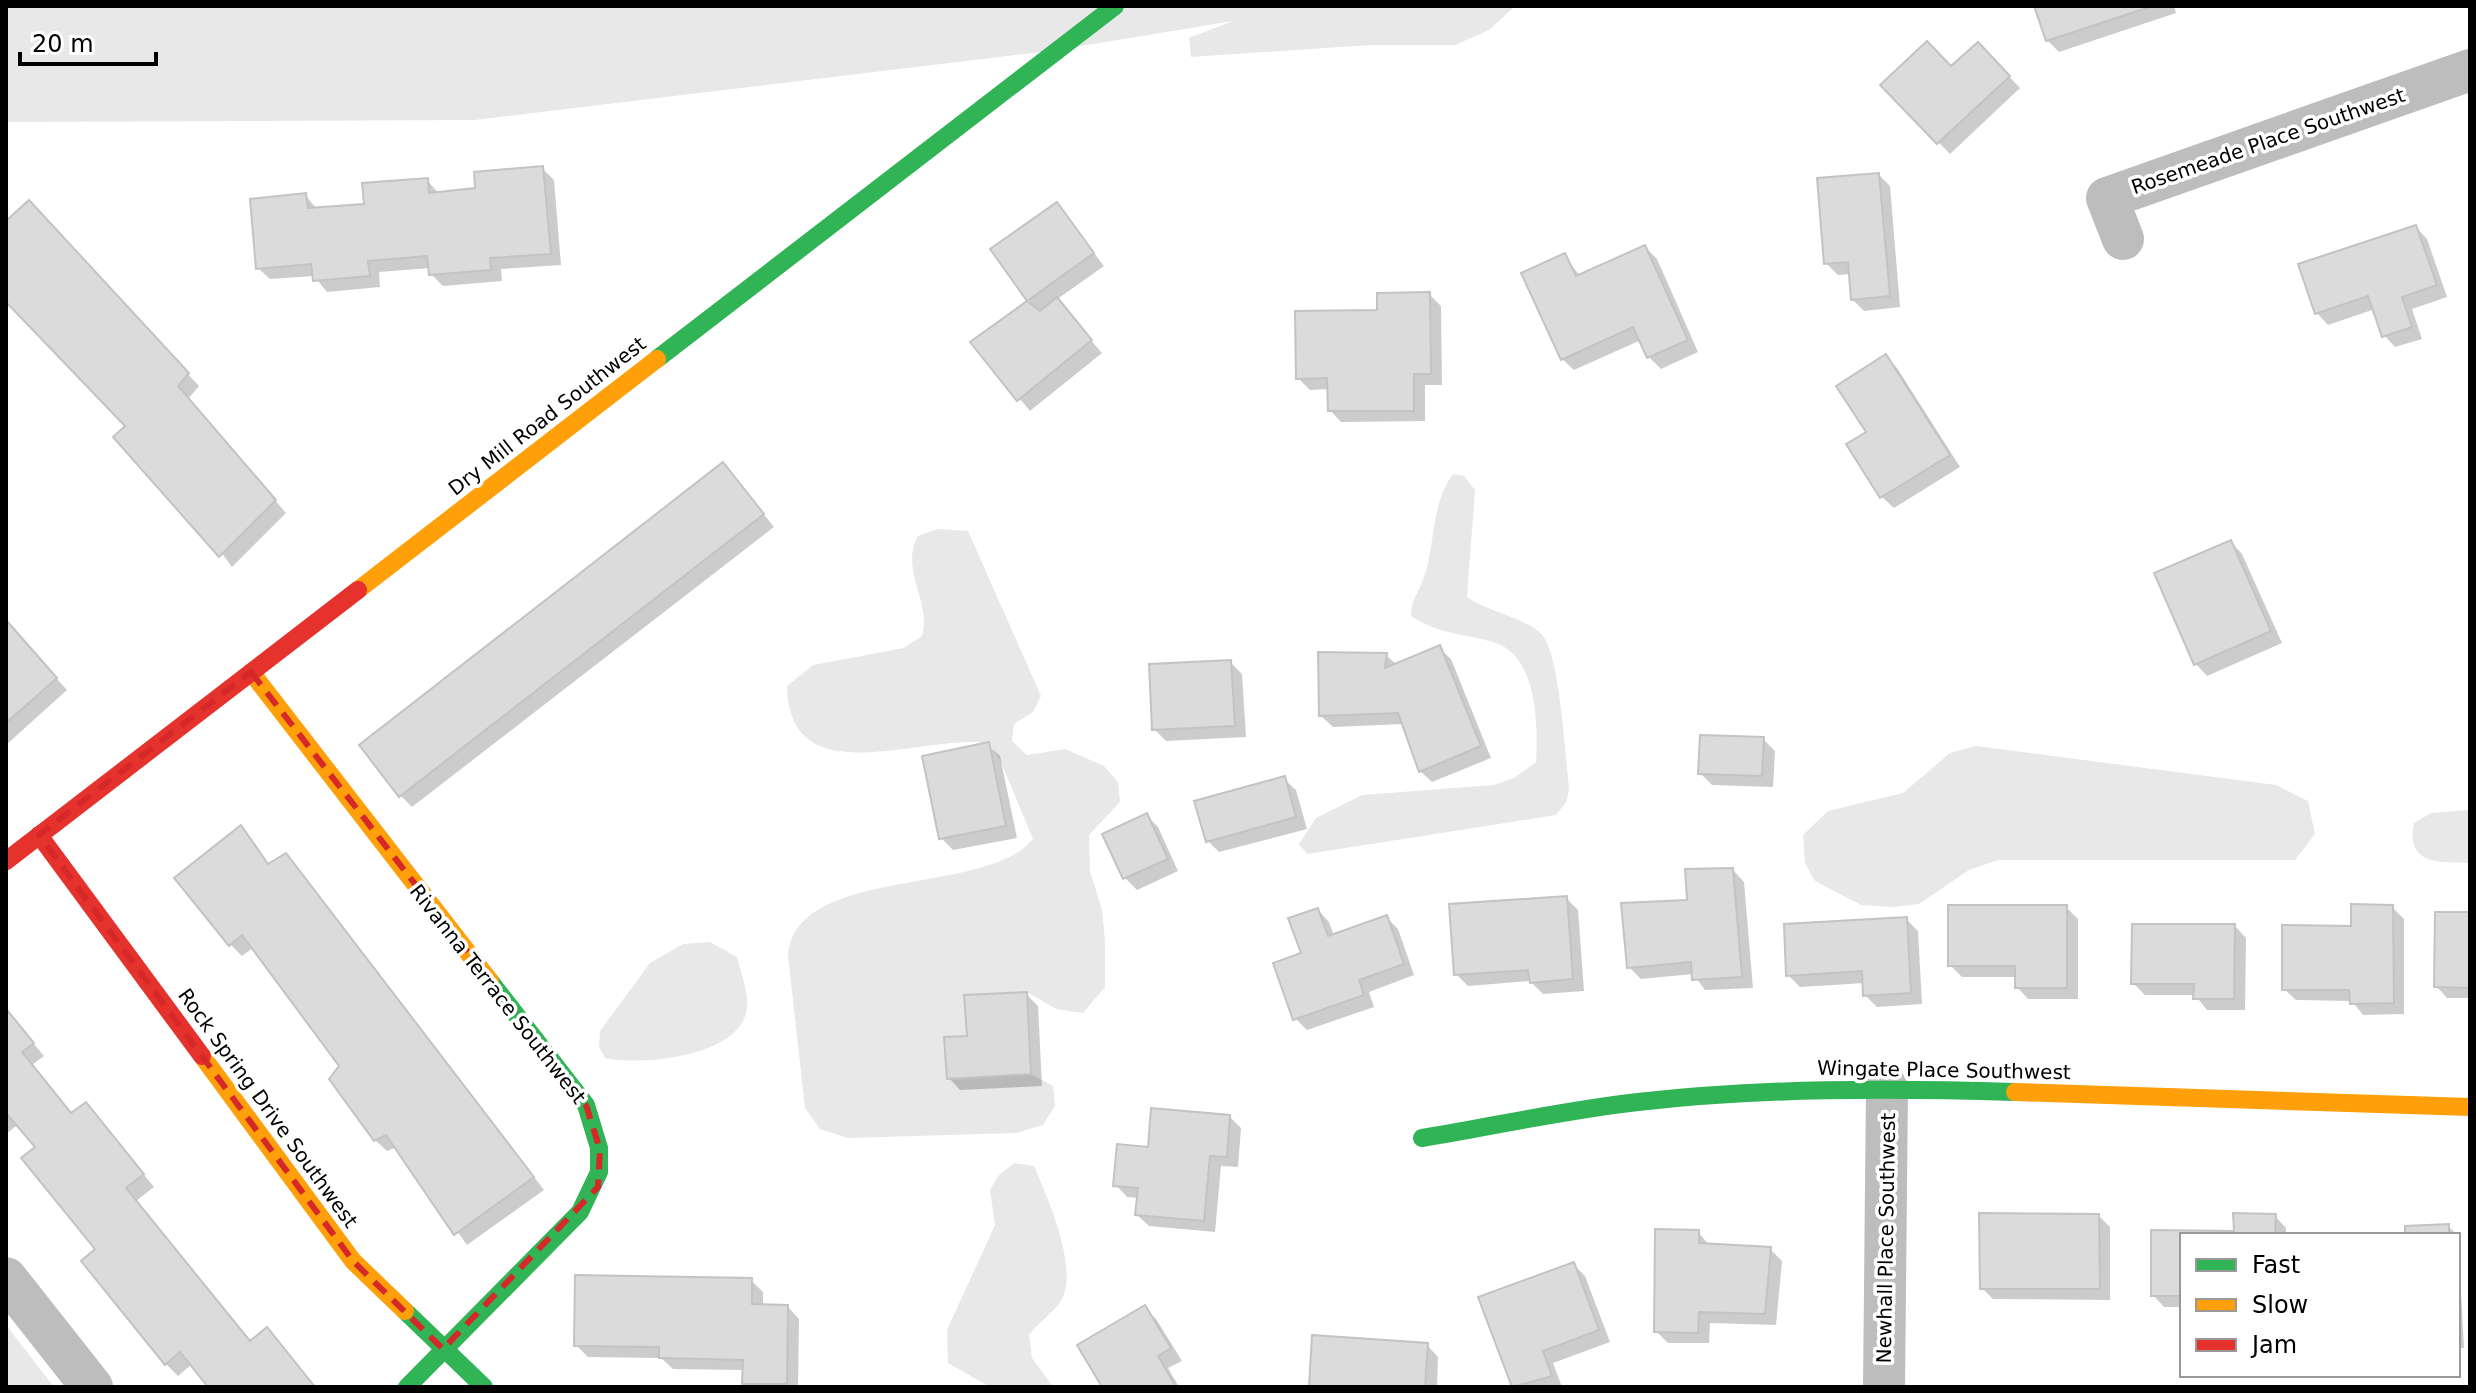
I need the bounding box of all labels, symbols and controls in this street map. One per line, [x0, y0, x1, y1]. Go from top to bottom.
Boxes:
scale bar [20, 16, 156, 66]
text: 20 m [32, 30, 94, 58]
street label: Rosemeade Place Southwest [2128, 83, 2408, 199]
street label: Dry Mill Road Southwest [444, 331, 651, 500]
street label: Rivanna Terrace Southwest [405, 880, 591, 1109]
street label: Rock Spring Drive Southwest [173, 984, 363, 1232]
street label: Wingate Place Southwest [1817, 1056, 2071, 1084]
street label: Newhall Place Southwest [1872, 1112, 1900, 1363]
legend [2180, 1233, 2460, 1377]
text: Fast [2252, 1251, 2300, 1279]
text: Slow [2252, 1291, 2308, 1319]
text: Jam [2250, 1331, 2297, 1359]

